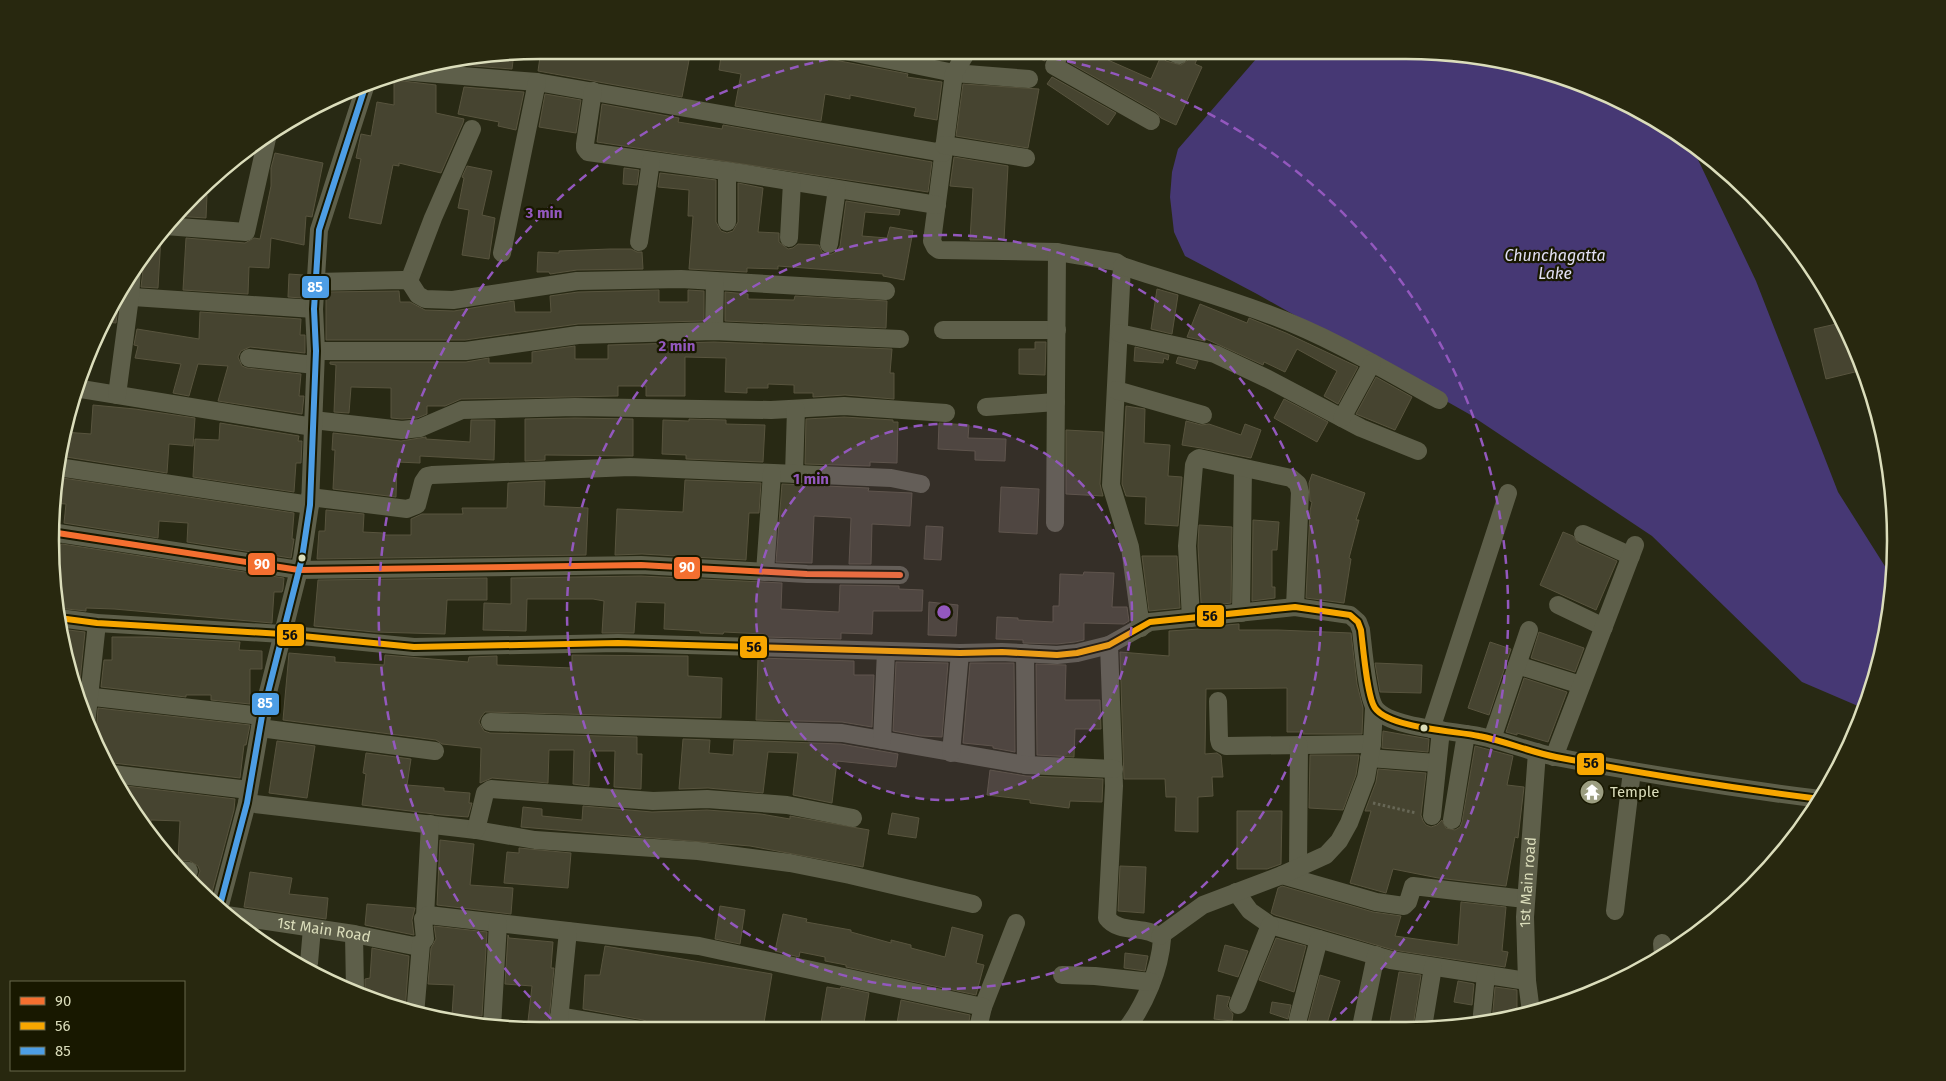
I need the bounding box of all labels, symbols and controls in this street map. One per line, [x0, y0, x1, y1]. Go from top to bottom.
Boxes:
text: 3 min [525, 204, 562, 222]
water label: Chunchagatta Lake [1505, 246, 1606, 283]
line badge: 85 [301, 275, 330, 299]
text: 85 [307, 279, 323, 296]
text: 2 min [659, 337, 695, 355]
text: 1 min [793, 470, 829, 488]
line badge: 90 [247, 552, 276, 576]
unlabelled marker [297, 553, 307, 563]
text: 90 [254, 556, 270, 573]
line badge: 90 [673, 556, 701, 580]
text: 90 [679, 559, 695, 576]
centre of rings [935, 603, 953, 621]
line badge: 56 [1196, 604, 1225, 628]
text: 56 [1202, 608, 1218, 625]
line badge: 56 [276, 623, 305, 647]
text: 56 [282, 627, 298, 644]
line badge: 56 [739, 635, 768, 659]
text: 56 [746, 639, 762, 656]
line badge: 85 [251, 692, 280, 716]
text: 85 [257, 695, 273, 712]
unlabelled marker [1419, 723, 1429, 733]
line badge: 56 [1576, 752, 1605, 776]
text: 56 [1583, 755, 1599, 772]
temple icon: Temple [1579, 779, 1605, 805]
place label: Temple [1610, 783, 1659, 801]
street label: 1st Main road [1516, 836, 1540, 928]
street label: 1st Main Road [276, 914, 372, 946]
legend [10, 981, 185, 1071]
text: 90 [55, 992, 71, 1010]
text: 56 [55, 1017, 71, 1035]
text: 85 [55, 1042, 71, 1060]

